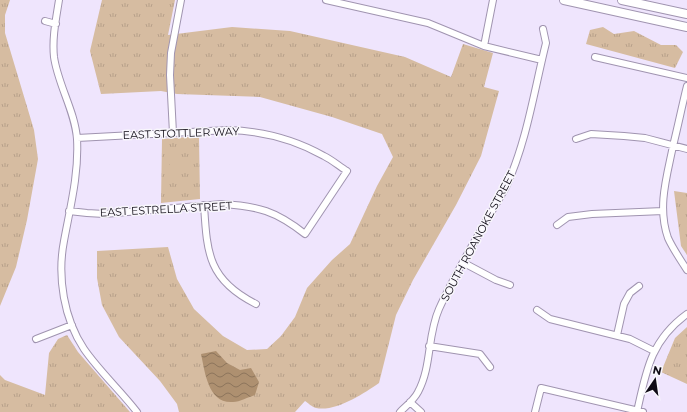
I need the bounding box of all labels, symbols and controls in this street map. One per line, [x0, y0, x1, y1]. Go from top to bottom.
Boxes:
street label: EAST STOTTLER WAY [122, 124, 240, 142]
street label: SOUTH ROANOKE STREET [438, 168, 519, 304]
street label: EAST ESTRELLA STREET [100, 199, 233, 219]
north arrow [635, 360, 675, 400]
text: N [651, 362, 663, 378]

